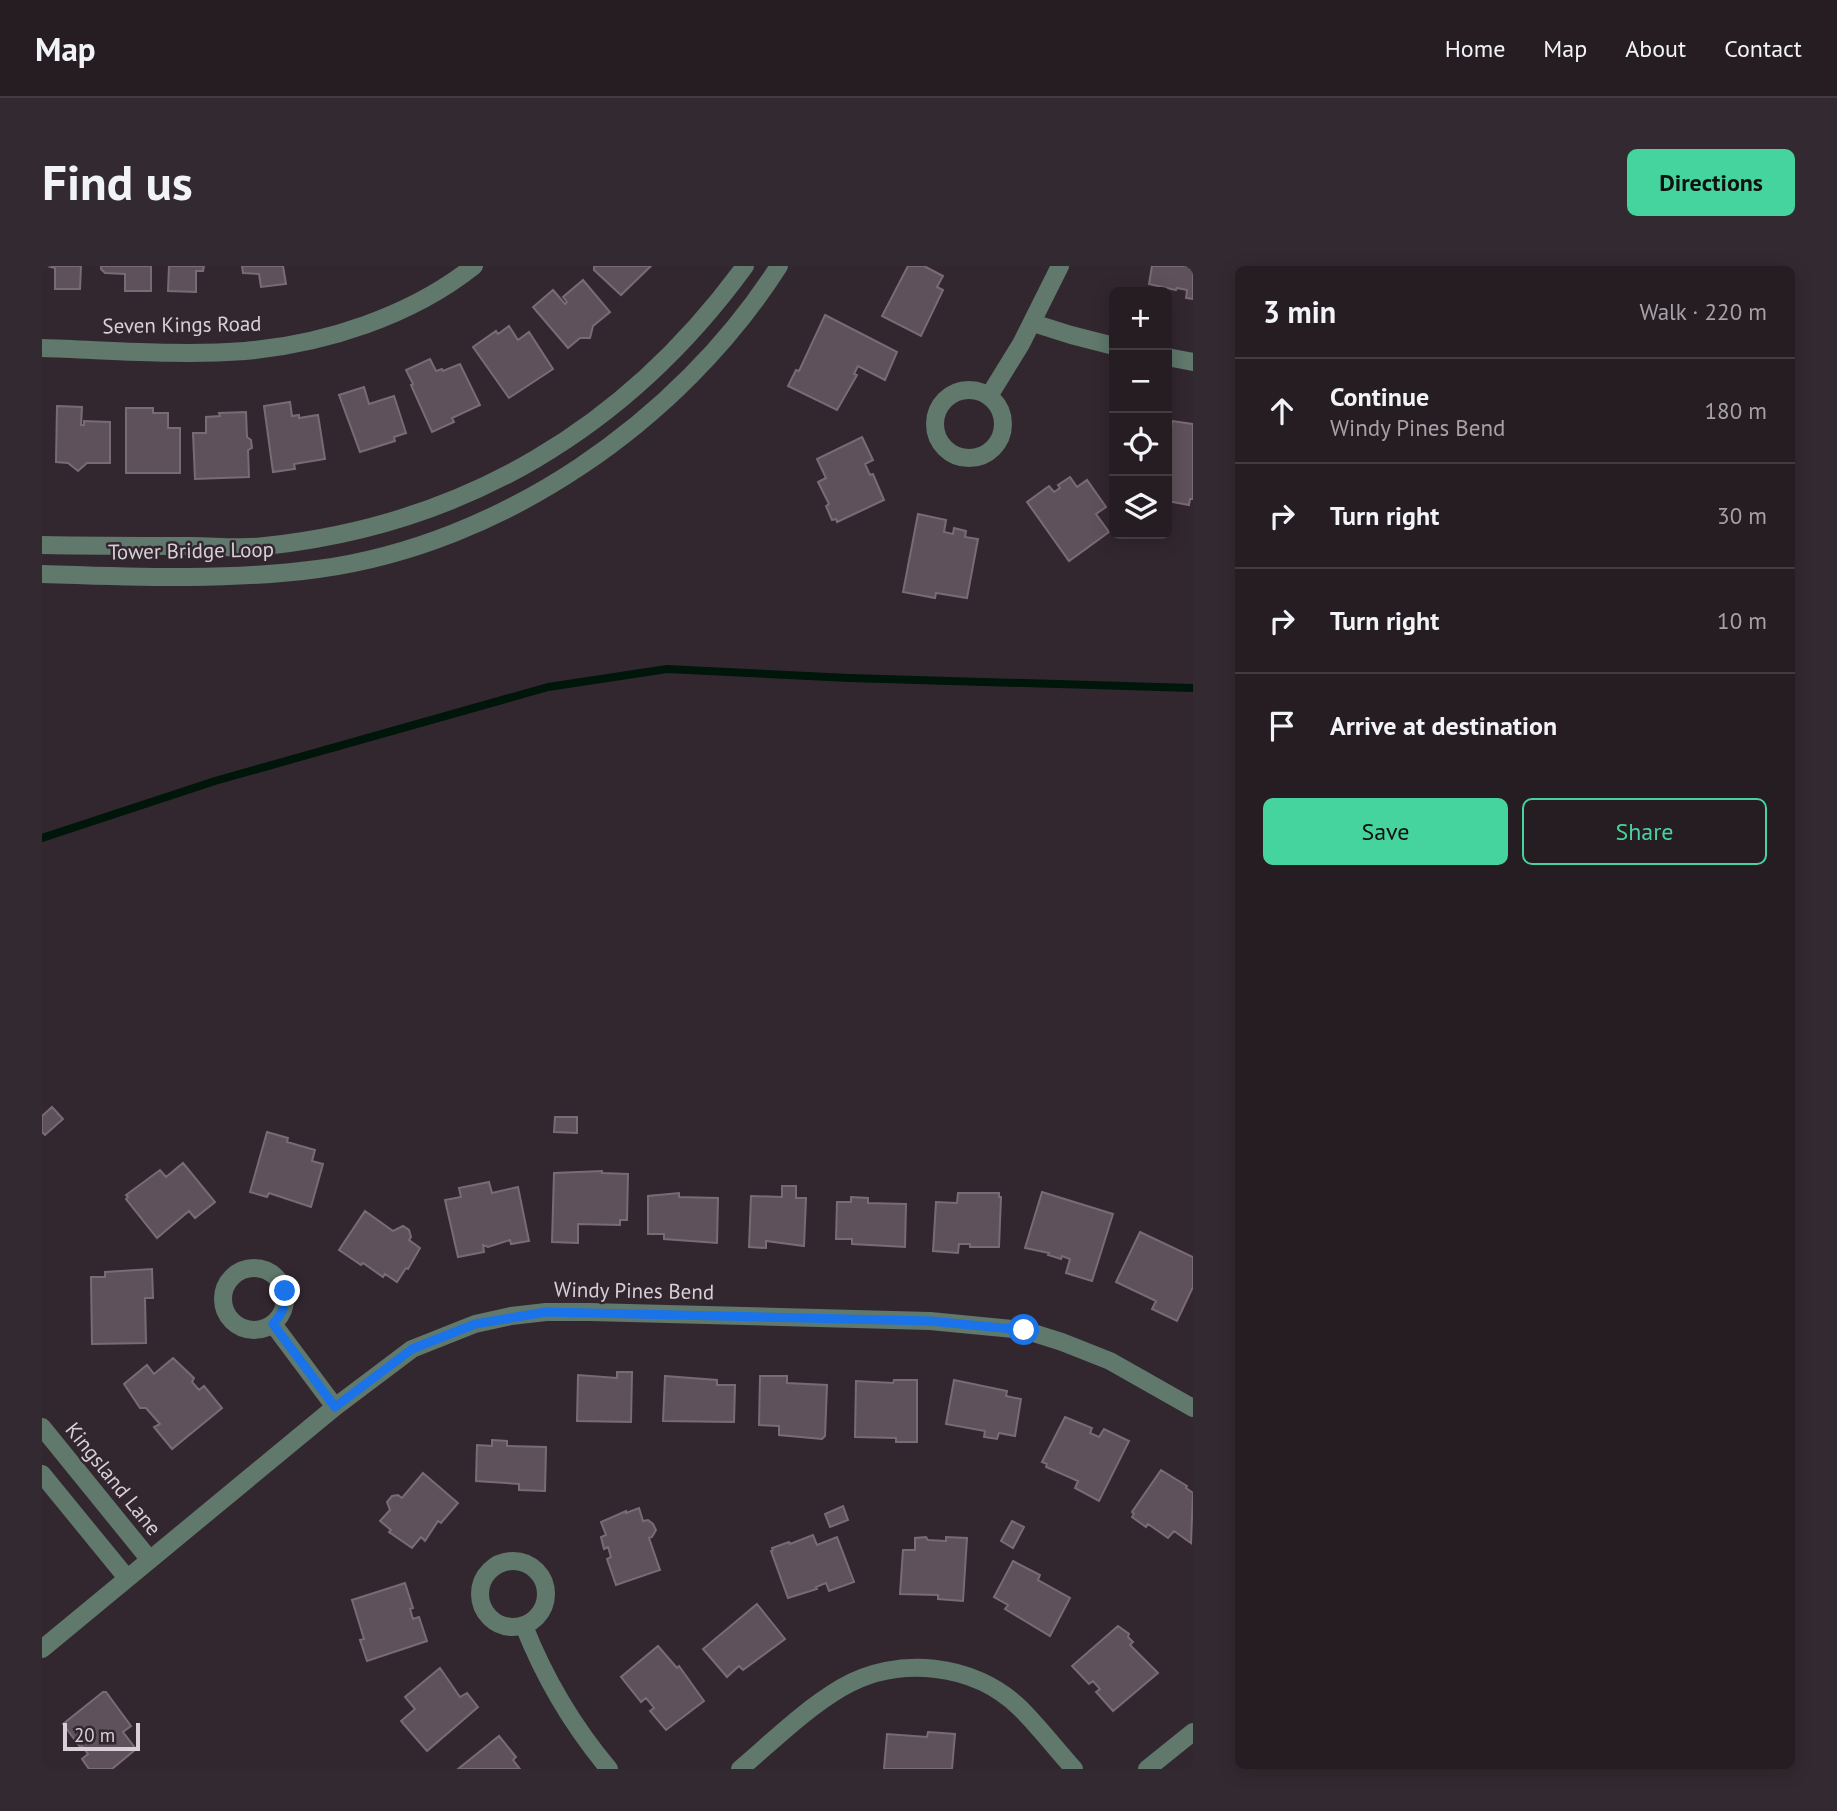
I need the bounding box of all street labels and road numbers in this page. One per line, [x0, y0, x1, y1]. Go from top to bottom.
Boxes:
street label: Seven Kings Road [102, 310, 262, 339]
street label: Tower Bridge Loop [108, 536, 274, 565]
street label: Windy Pines Bend [554, 1276, 714, 1305]
street label: Kingsland Lane [59, 1417, 167, 1541]

